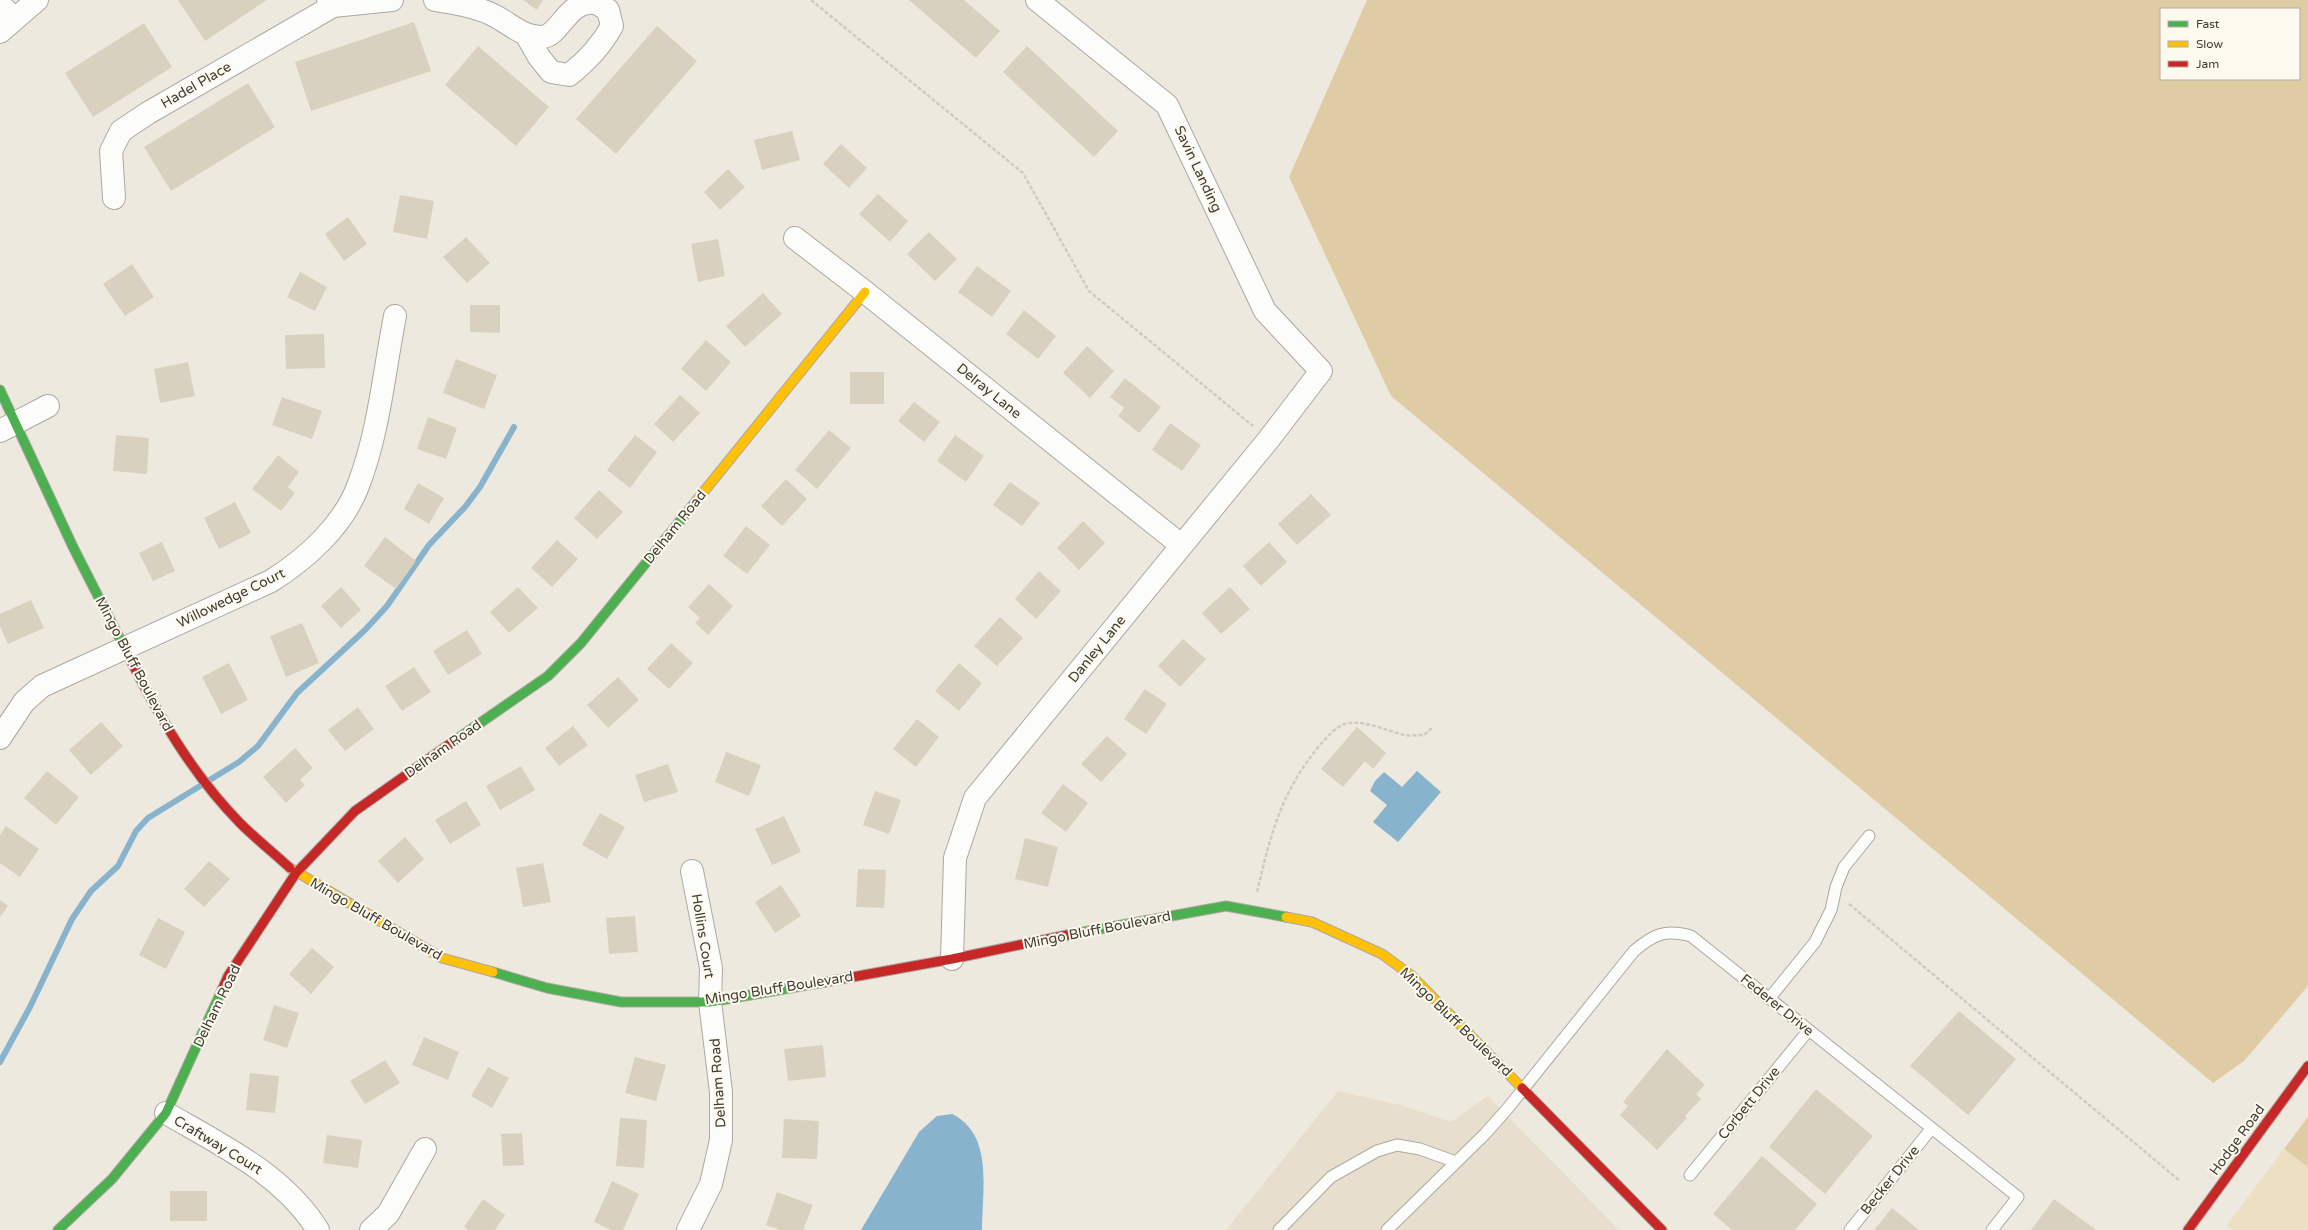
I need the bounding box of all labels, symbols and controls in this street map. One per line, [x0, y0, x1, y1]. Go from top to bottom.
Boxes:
legend [2160, 8, 2300, 80]
text: Fast [2196, 17, 2220, 31]
text: Slow [2196, 37, 2223, 51]
text: Jam [2196, 57, 2219, 71]
street label: Hadel Place [158, 58, 234, 112]
street label: Savin Landing [1171, 123, 1225, 215]
street label: Delray Lane [953, 360, 1025, 422]
street label: Delham Road [640, 487, 710, 567]
street label: Willowedge Court [174, 564, 288, 632]
street label: Mingo Bluff Boulevard [91, 594, 177, 734]
street label: Danley Lane [1065, 612, 1129, 686]
street label: Delham Road [401, 716, 485, 782]
street label: Mingo Bluff Boulevard [307, 874, 445, 964]
street label: Hollins Court [688, 892, 718, 980]
street label: Mingo Bluff Boulevard [1022, 907, 1172, 953]
street label: Delham Road [190, 962, 244, 1050]
street label: Mingo Bluff Boulevard [1396, 964, 1516, 1080]
street label: Mingo Bluff Boulevard [704, 968, 854, 1008]
street label: Federer Drive [1737, 970, 1817, 1040]
street label: Delham Road [706, 1038, 730, 1128]
street label: Corbett Drive [1714, 1063, 1784, 1143]
street label: Hodge Road [2206, 1101, 2268, 1179]
street label: Craftway Court [171, 1112, 266, 1178]
street label: Becker Drive [1857, 1142, 1923, 1218]

